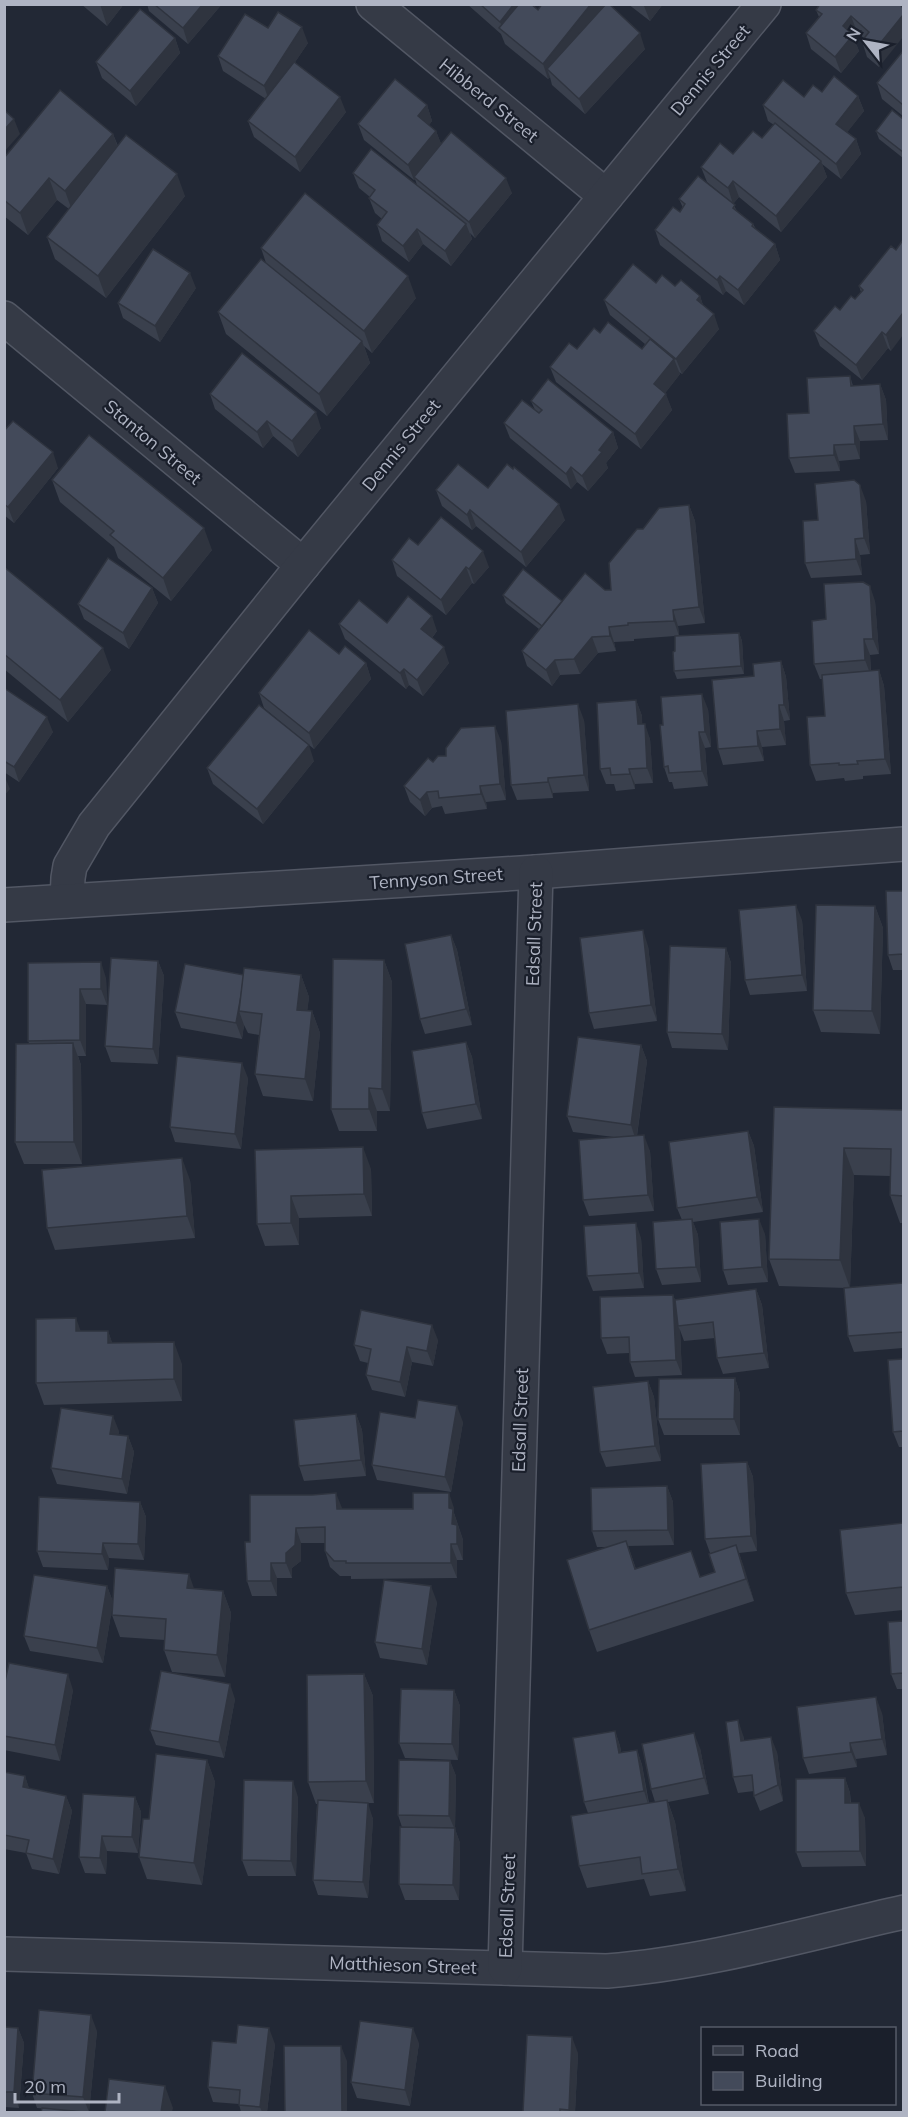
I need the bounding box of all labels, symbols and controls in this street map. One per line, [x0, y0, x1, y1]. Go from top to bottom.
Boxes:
north arrow [836, 12, 896, 72]
street label: Dennis Street [665, 20, 755, 120]
text: N [841, 24, 865, 45]
street label: Hibberd Street [435, 53, 543, 147]
street label: Dennis Street [357, 394, 445, 496]
street label: Stanton Street [100, 395, 206, 489]
street label: Tennyson Street [368, 862, 504, 894]
street label: Edsall Street [521, 882, 547, 986]
street label: Edsall Street [507, 1368, 533, 1472]
street label: Edsall Street [494, 1854, 520, 1958]
street label: Matthieson Street [329, 1951, 477, 1979]
legend [701, 2027, 896, 2105]
text: Road [755, 2039, 799, 2062]
scale bar [15, 2066, 118, 2104]
text: Building [755, 2069, 823, 2092]
text: 20 m [24, 2075, 66, 2098]

